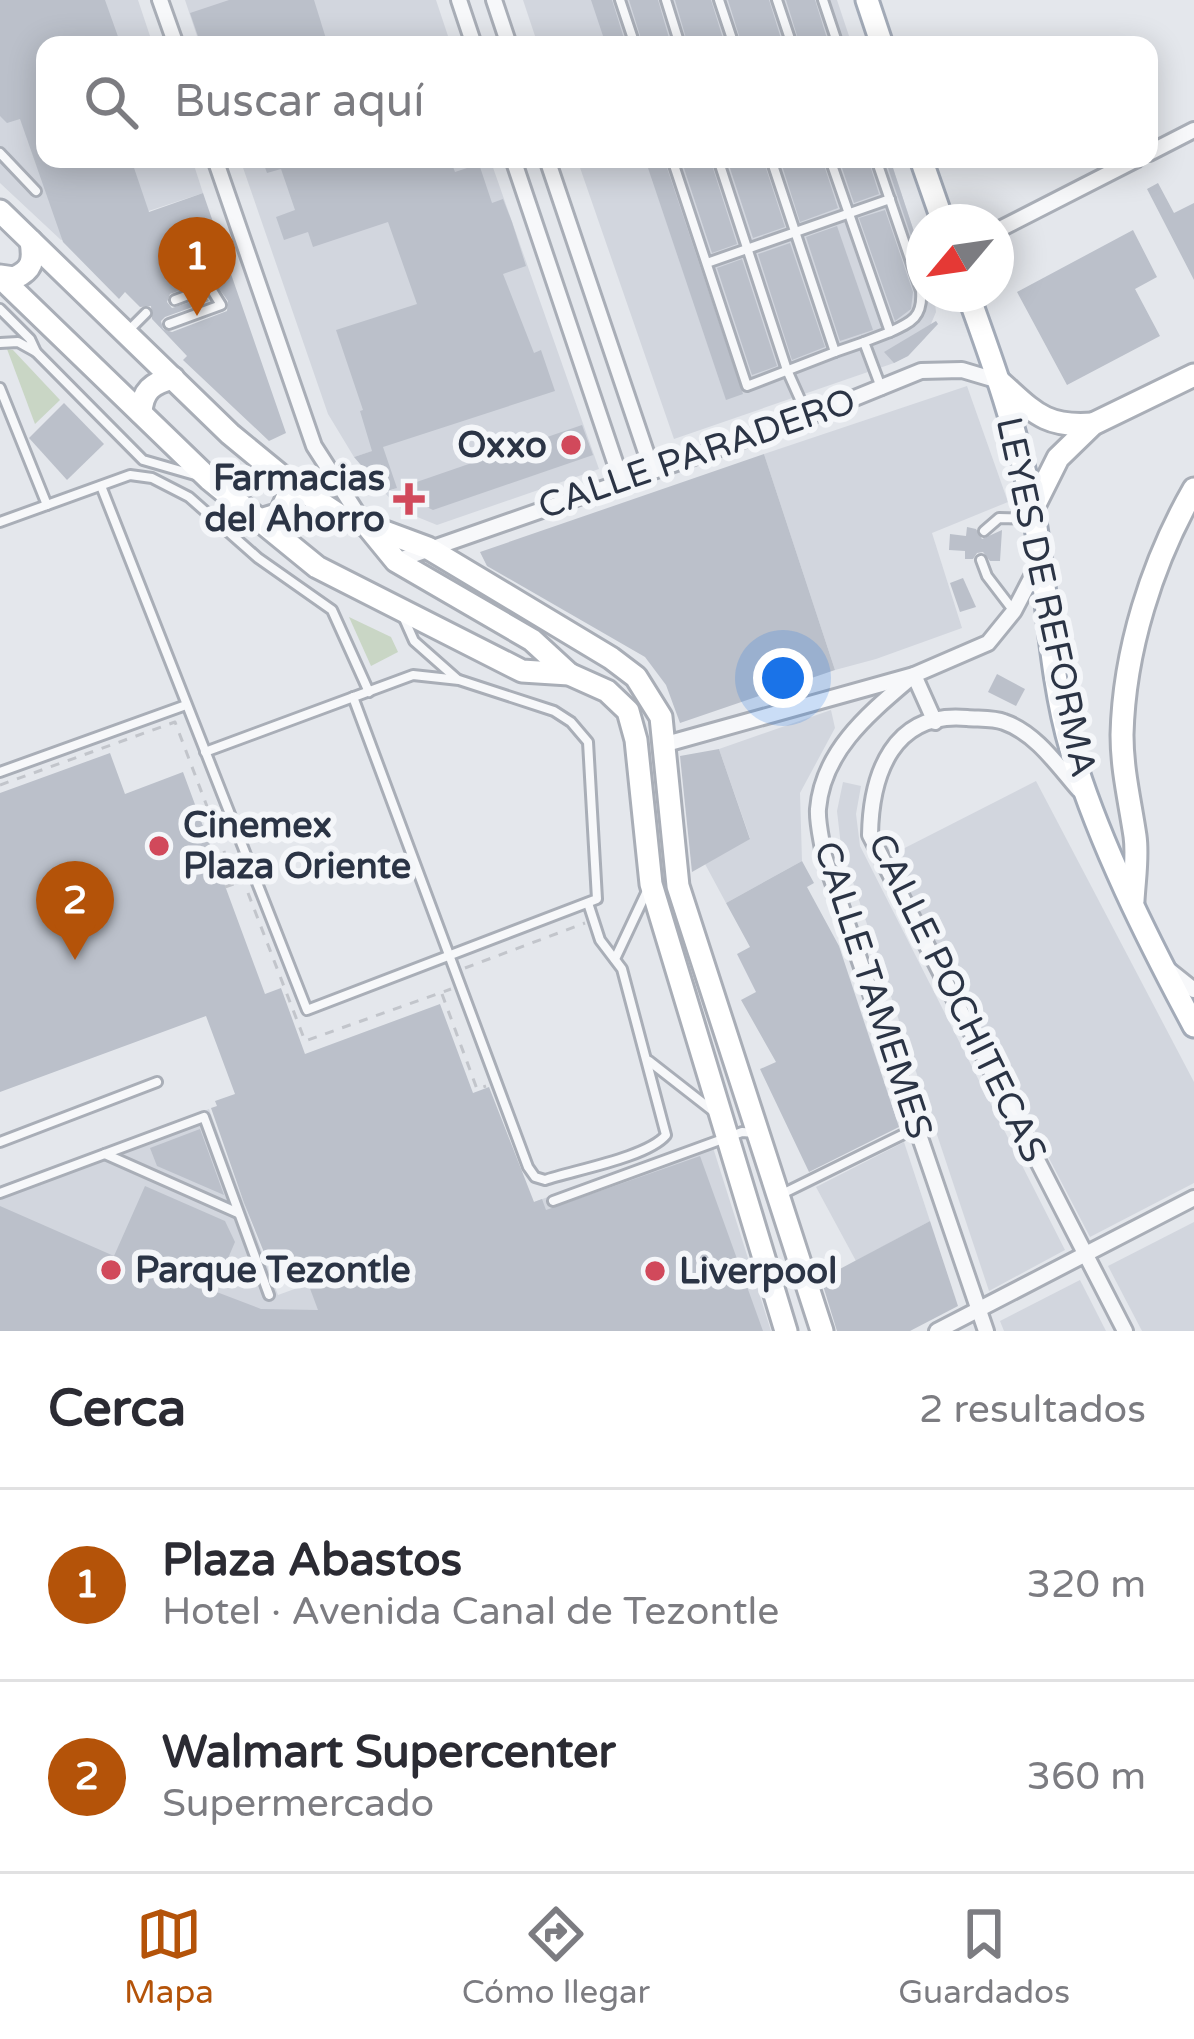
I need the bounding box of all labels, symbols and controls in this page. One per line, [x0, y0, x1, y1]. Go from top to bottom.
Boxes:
search box [36, 36, 1158, 168]
icon: search [78, 69, 144, 135]
text: Buscar aquí [174, 75, 424, 129]
north arrow [906, 204, 1014, 312]
pin: 1 [158, 217, 236, 316]
street label: CALLE PARADERO [533, 380, 861, 528]
street label: LEYES DE REFORMA [987, 413, 1105, 781]
place label: Oxxo [457, 424, 547, 467]
marker: Oxxo [558, 432, 584, 458]
place label: Farmacias del Ahorro [204, 457, 385, 541]
marker: Farmacias del Ahorro [396, 486, 422, 512]
your location [753, 648, 813, 708]
place label: Cinemex Plaza Oriente [183, 804, 411, 888]
street label: CALLE POCHITECAS [859, 827, 1055, 1169]
marker: Cinemex Plaza Oriente [146, 833, 172, 859]
street label: CALLE TAMEMES [805, 836, 941, 1144]
pin: 2 [36, 861, 114, 960]
place label: Parque Tezontle [135, 1249, 411, 1292]
place label: Liverpool [679, 1250, 837, 1293]
marker: Parque Tezontle [98, 1257, 124, 1283]
marker: Liverpool [642, 1258, 668, 1284]
text: Cerca [48, 1378, 186, 1440]
text: 2 resultados [919, 1386, 1146, 1433]
text: Plaza Abastos [162, 1534, 462, 1588]
text: 1 [75, 1561, 99, 1608]
text: 320 m [1027, 1561, 1146, 1608]
text: Hotel · Avenida Canal de Tezontle [162, 1588, 779, 1635]
text: Walmart Supercenter [162, 1726, 616, 1780]
text: 2 [75, 1753, 99, 1800]
text: 360 m [1027, 1753, 1146, 1800]
text: Supermercado [162, 1780, 434, 1827]
tab: Mapa [124, 1901, 214, 2012]
tab: Cómo llegar [462, 1901, 650, 2012]
tab: Guardados [898, 1901, 1070, 2012]

